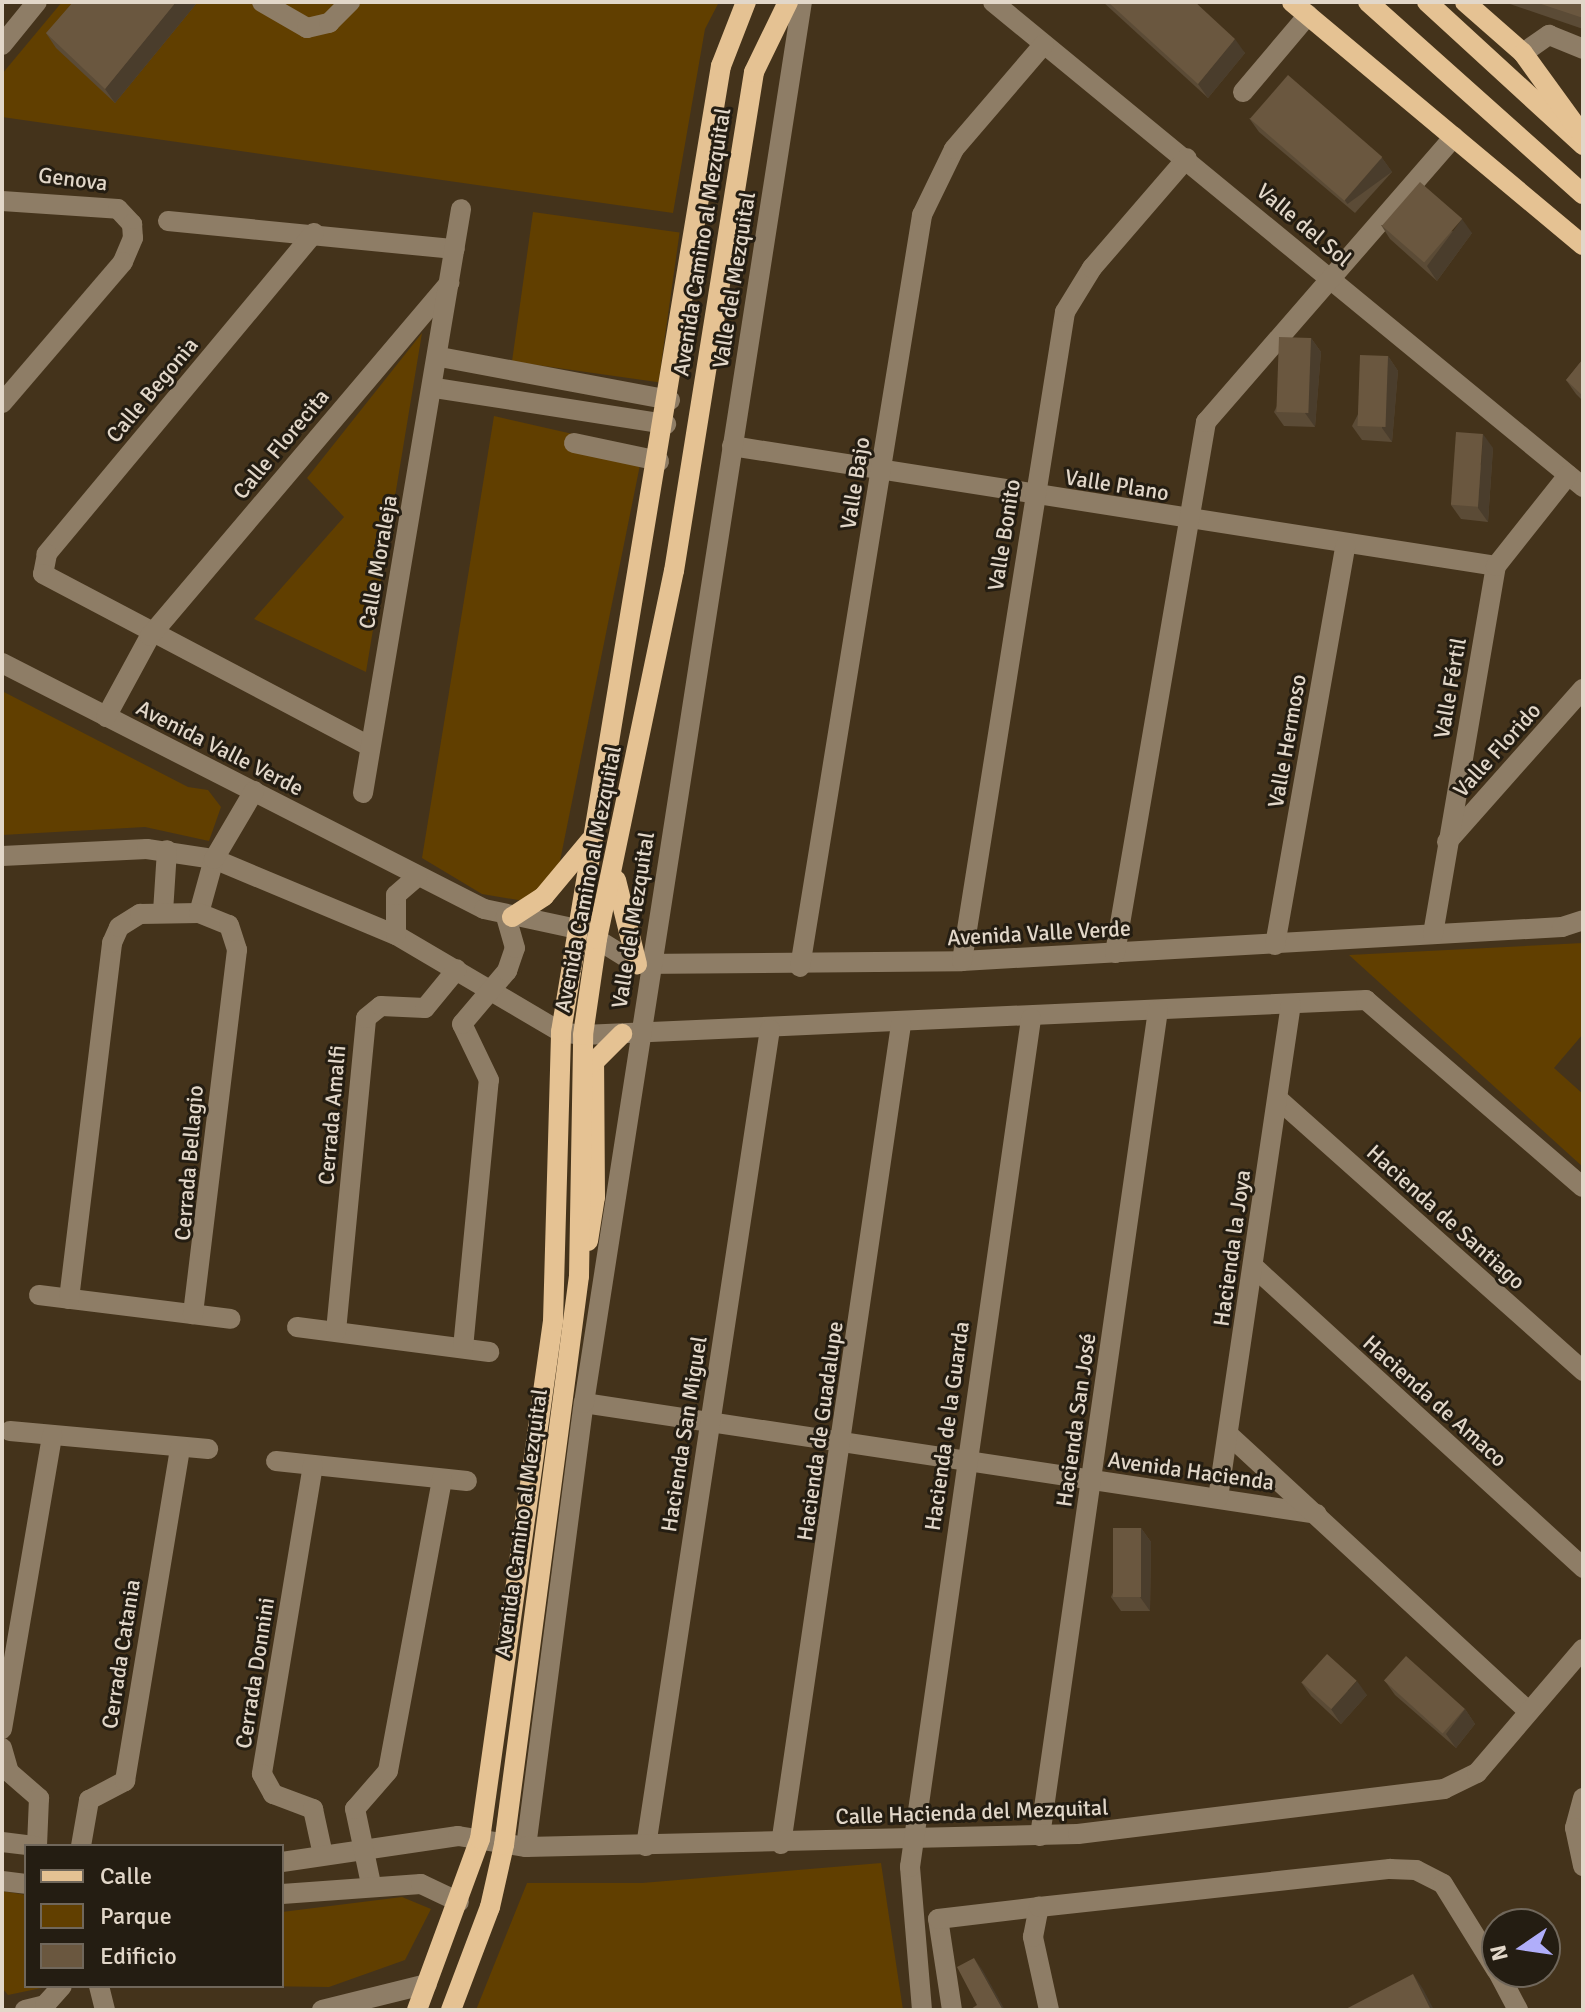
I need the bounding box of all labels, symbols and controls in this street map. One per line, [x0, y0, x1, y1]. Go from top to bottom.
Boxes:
street label: Avenida Camino al Mezquital [668, 106, 736, 378]
street label: Genova [37, 162, 109, 196]
street label: Valle del Sol [1251, 178, 1357, 272]
street label: Valle del Mezquital [707, 190, 761, 370]
street label: Calle Begonia [100, 332, 204, 448]
street label: Calle Florecita [227, 384, 335, 504]
street label: Valle Bajo [835, 435, 875, 531]
street label: Valle Plano [1063, 464, 1171, 506]
street label: Valle Bonito [982, 477, 1026, 593]
street label: Calle Moraleja [353, 493, 403, 631]
street label: Valle Fértil [1428, 636, 1472, 740]
street label: Valle Hermoso [1262, 672, 1312, 810]
street label: Avenida Valle Verde [132, 695, 308, 801]
street label: Valle Florido [1448, 697, 1546, 803]
street label: Avenida Camino al Mezquital [549, 743, 627, 1015]
street label: Valle del Mezquital [606, 830, 660, 1010]
street label: Avenida Valle Verde [947, 915, 1131, 951]
street label: Cerrada Amalfi [313, 1044, 351, 1186]
street label: Cerrada Bellagio [169, 1084, 209, 1242]
street label: Hacienda de Santiago [1361, 1139, 1531, 1295]
street label: Hacienda la Joya [1208, 1168, 1256, 1328]
street label: Hacienda de Guadalupe [792, 1319, 848, 1543]
street label: Hacienda de la Guarda [919, 1320, 975, 1532]
street label: Hacienda de Amaco [1358, 1330, 1512, 1472]
street label: Hacienda San José [1051, 1331, 1101, 1509]
street label: Hacienda San Miguel [655, 1334, 713, 1534]
street label: Avenida Camino al Mezquital [489, 1387, 553, 1659]
street label: Avenida Hacienda [1106, 1446, 1276, 1496]
street label: Cerrada Catania [96, 1577, 146, 1731]
street label: Cerrada Donnini [230, 1596, 280, 1750]
street label: Calle Hacienda del Mezquital [835, 1794, 1109, 1830]
legend [24, 1844, 284, 1988]
text: Calle [100, 1861, 152, 1891]
text: Parque [100, 1901, 172, 1931]
north arrow [1481, 1908, 1561, 1988]
text: Edificio [100, 1941, 177, 1971]
text: N [1484, 1943, 1514, 1964]

